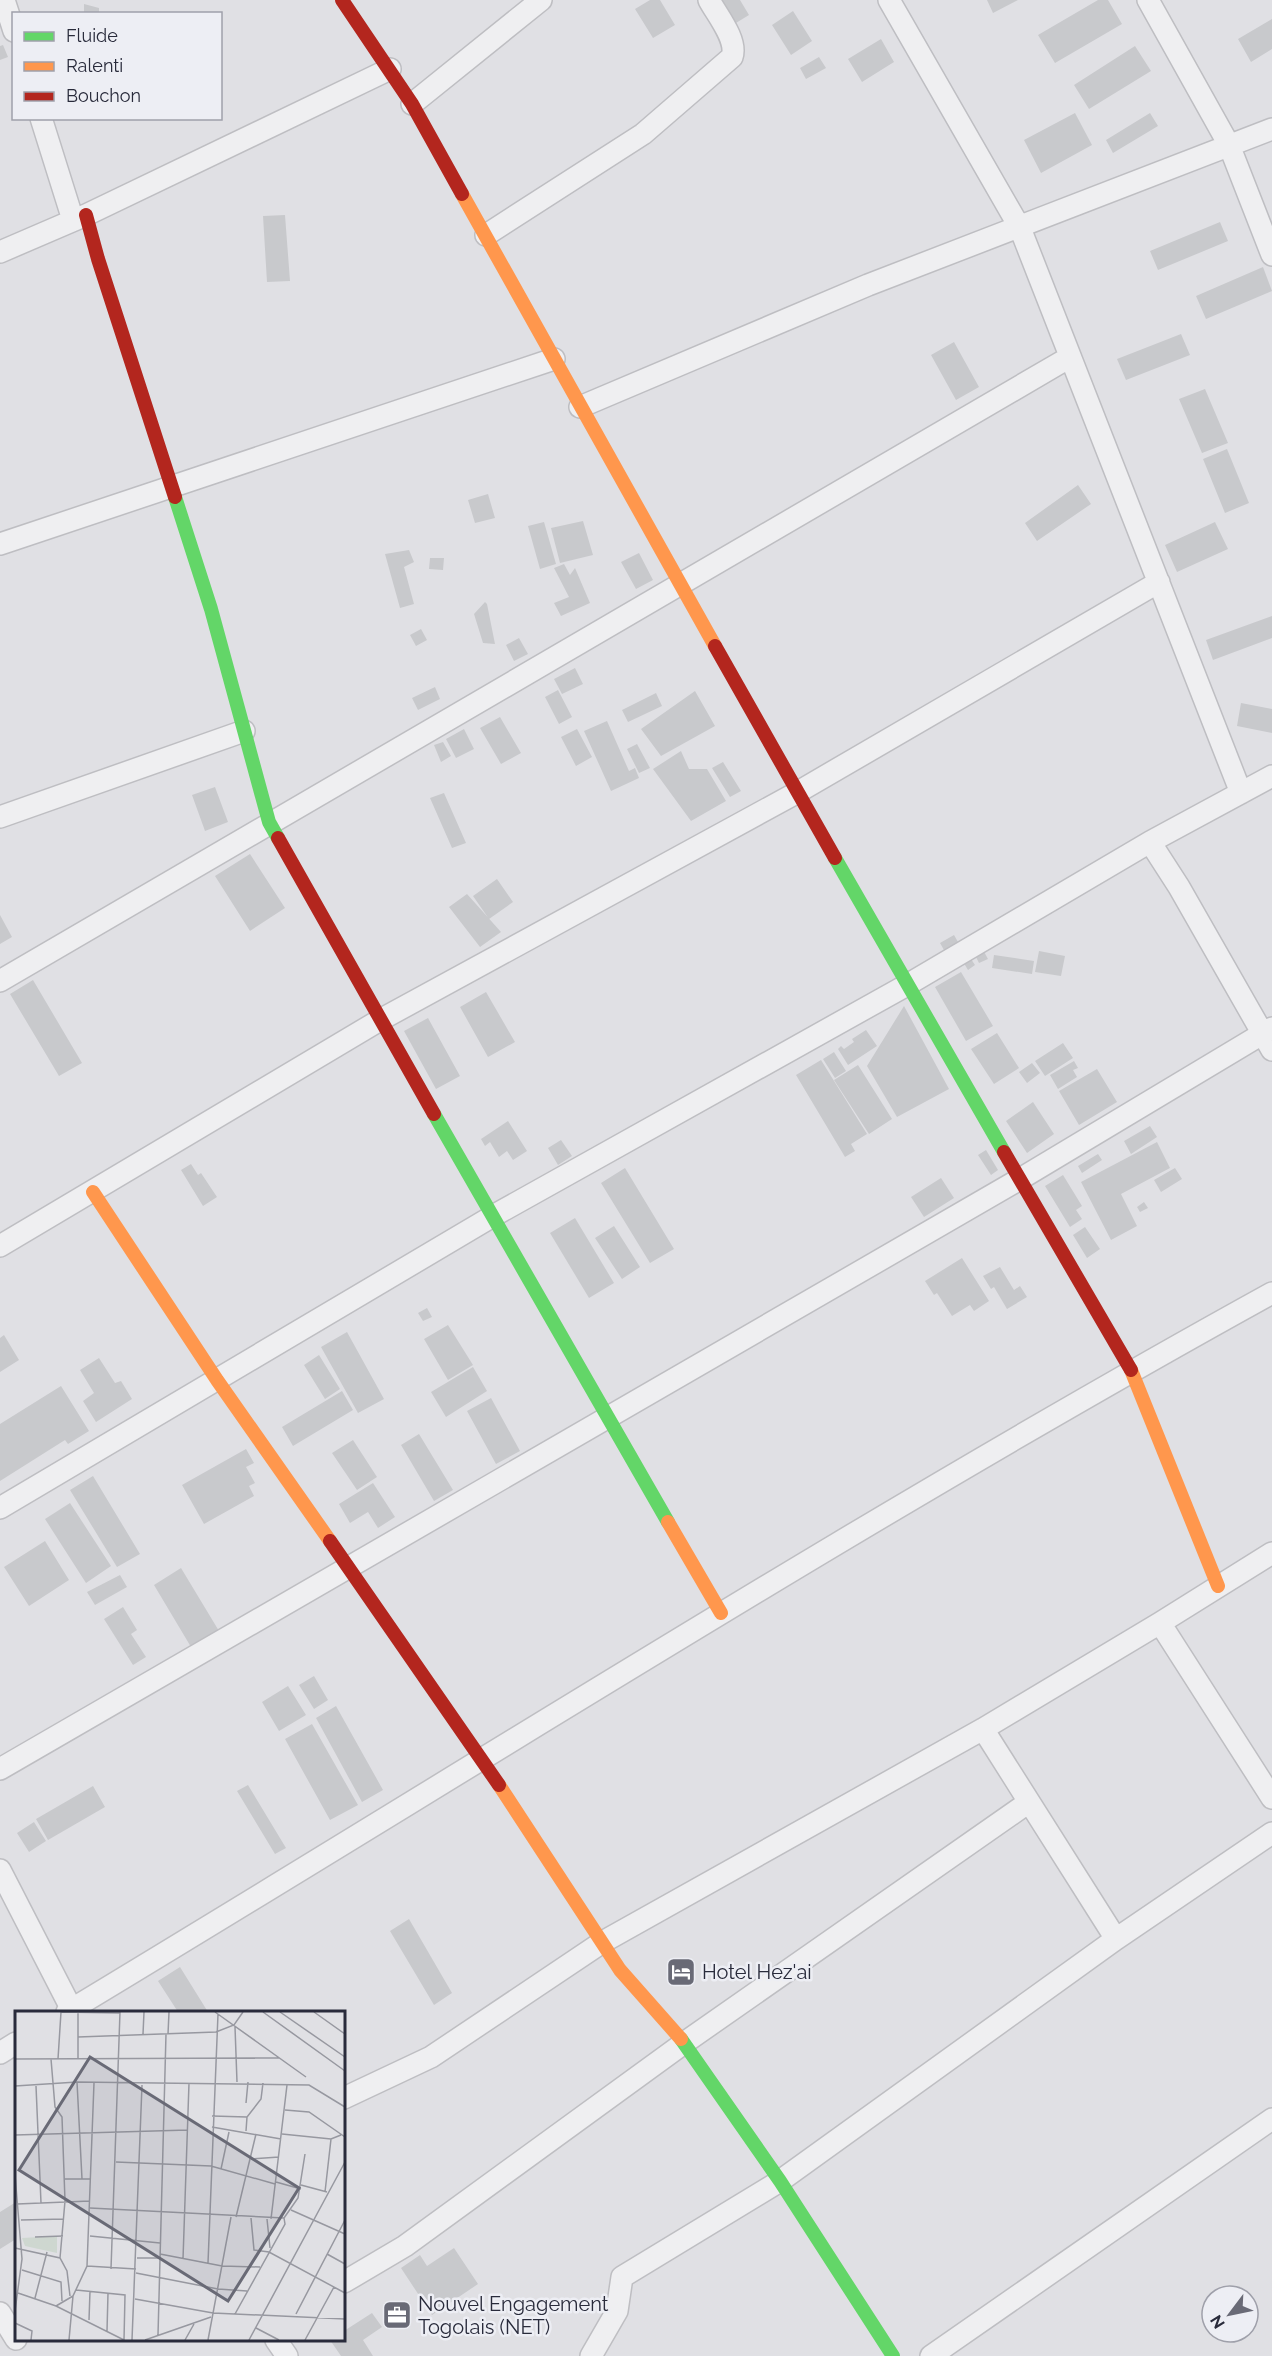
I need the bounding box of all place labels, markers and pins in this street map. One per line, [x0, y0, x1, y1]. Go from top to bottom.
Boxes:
hotel icon: Hotel Hez'ai [665, 1956, 697, 1988]
place label: Hotel Hez'ai [702, 1960, 812, 1984]
place label: Nouvel Engagement Togolais (NET) [418, 2292, 609, 2339]
office icon: Nouvel Engagement Togolais (NET) [381, 2299, 413, 2331]

